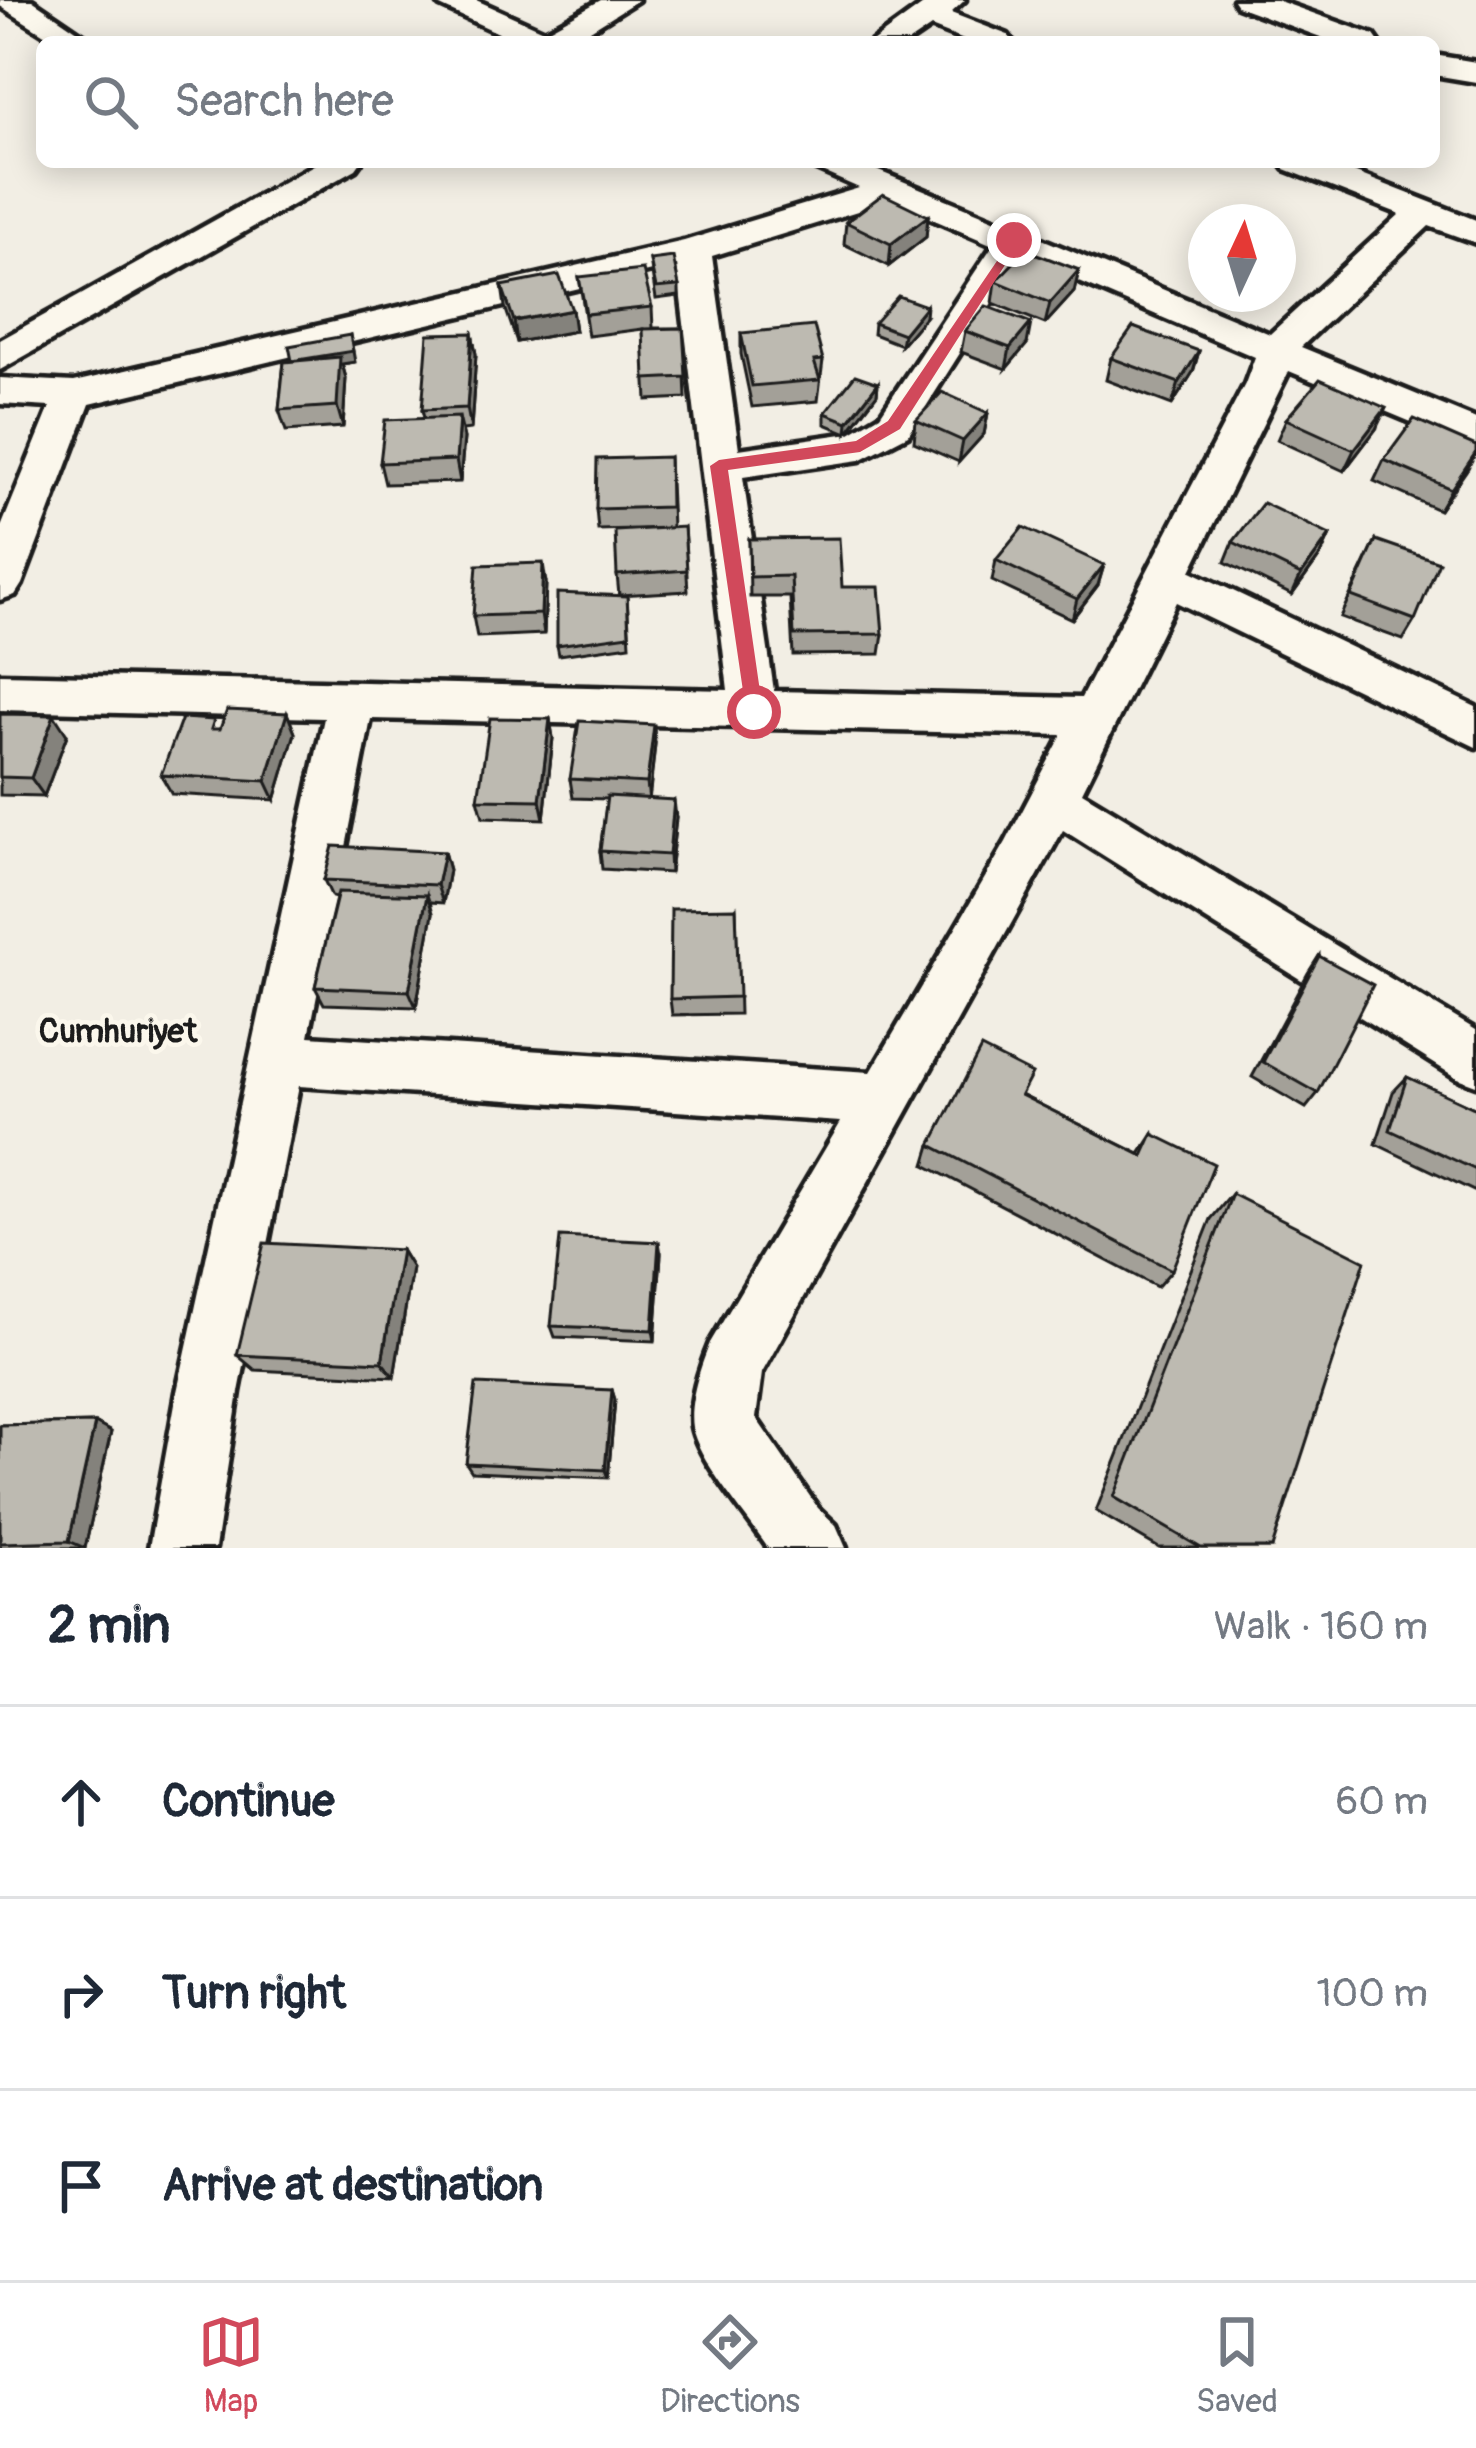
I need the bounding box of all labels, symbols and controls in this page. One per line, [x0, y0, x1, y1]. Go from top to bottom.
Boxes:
search box [36, 36, 1440, 168]
icon: search [78, 69, 144, 135]
text: Search here [174, 74, 394, 130]
north arrow [1188, 204, 1296, 312]
route end [987, 213, 1041, 267]
route start [727, 685, 781, 739]
district label: Cumhuriyet [39, 1011, 198, 1052]
text: 2 min [48, 1594, 170, 1658]
text: Walk · 160 m [1214, 1602, 1428, 1651]
icon: ahead [48, 1769, 114, 1835]
text: Continue [162, 1774, 335, 1830]
text: 60 m [1336, 1777, 1428, 1826]
icon: right [48, 1961, 114, 2027]
text: Turn right [162, 1966, 346, 2022]
text: 100 m [1316, 1969, 1428, 2018]
icon: arrive [48, 2153, 114, 2219]
text: Arrive at destination [162, 2158, 543, 2214]
tab: Map [198, 2309, 264, 2422]
tab: Directions [660, 2309, 800, 2422]
tab: Saved [1196, 2309, 1278, 2422]

